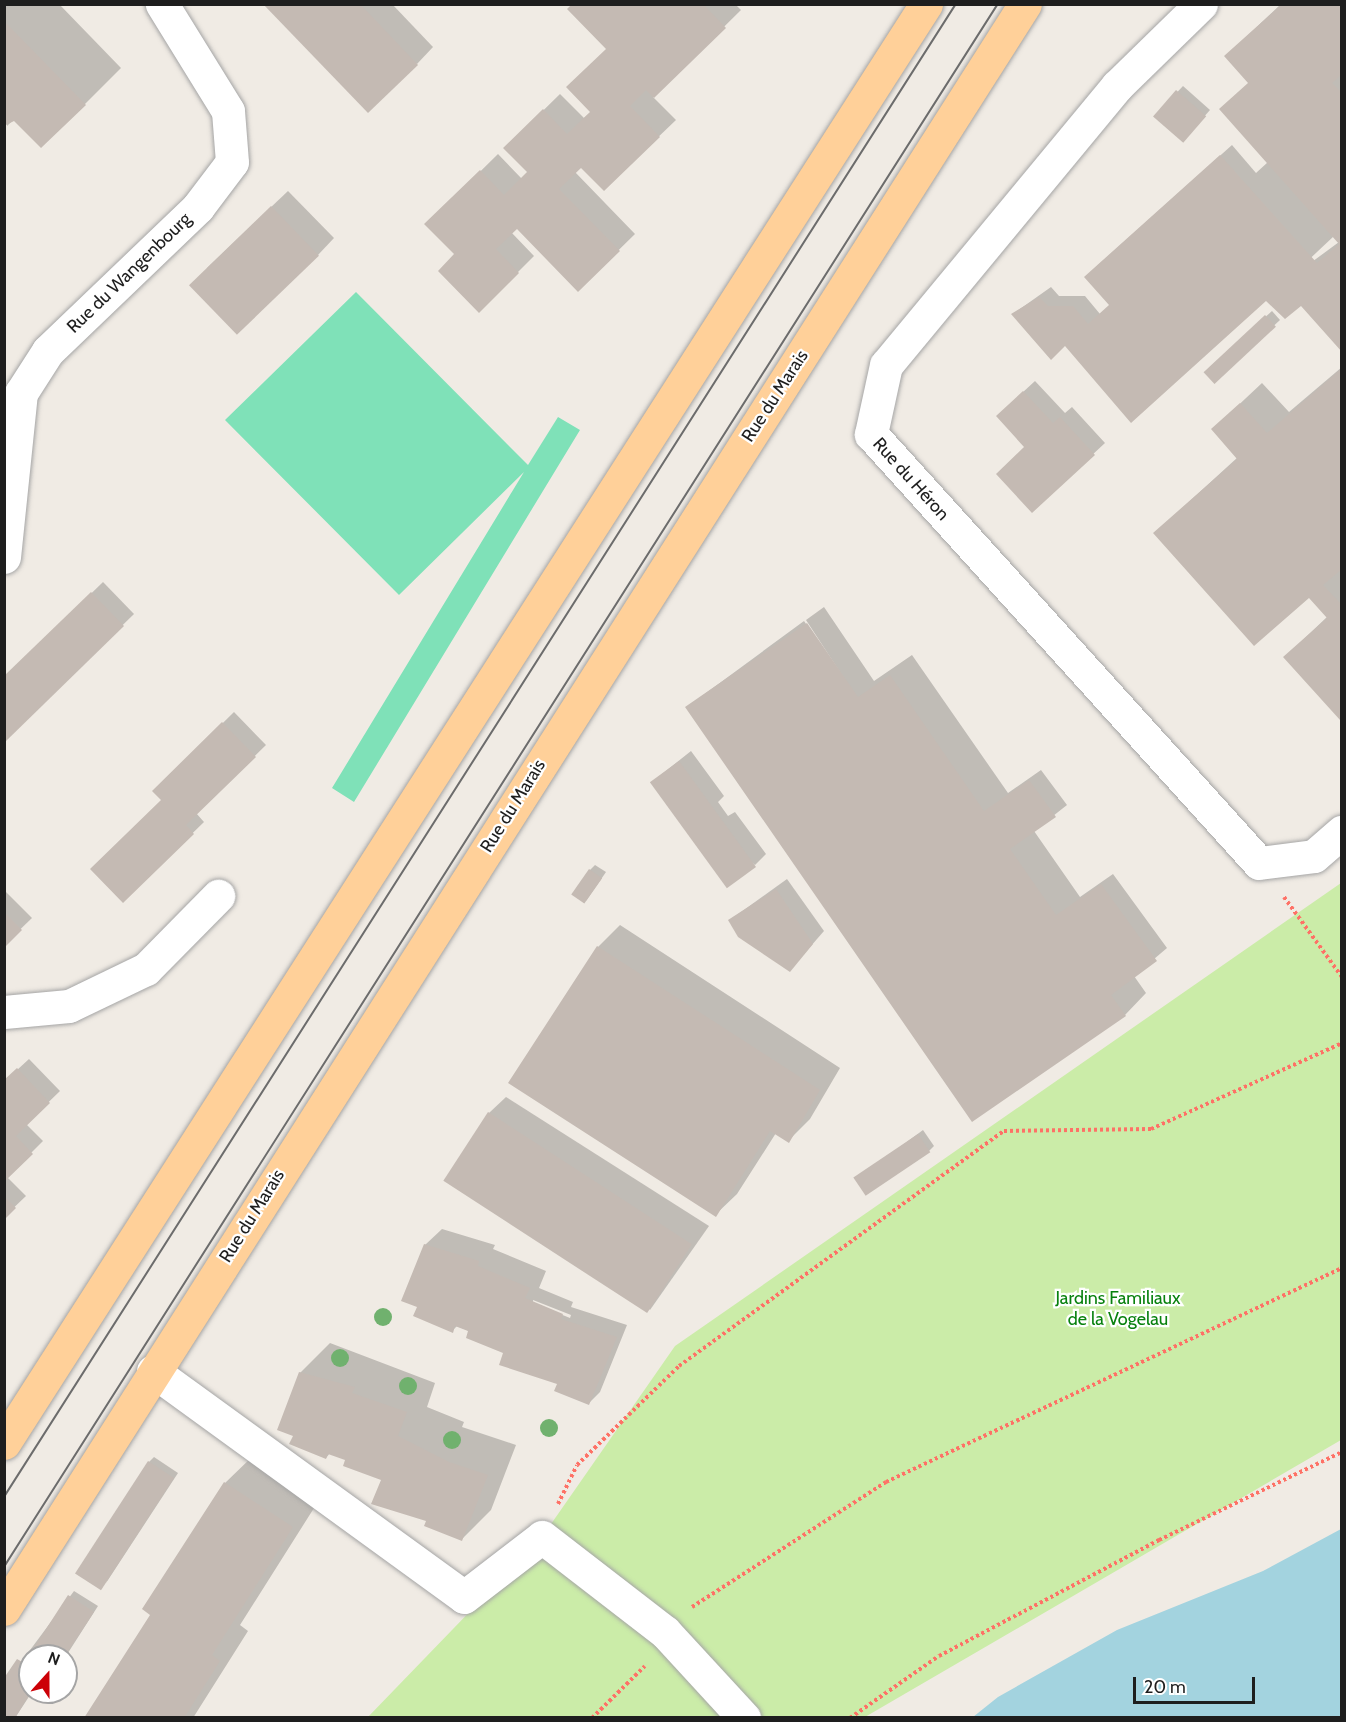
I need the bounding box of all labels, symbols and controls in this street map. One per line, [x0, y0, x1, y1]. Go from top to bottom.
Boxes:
street label: Rue du Wangenbourg [63, 208, 195, 338]
street label: Rue du Marais [737, 346, 813, 446]
street label: Rue du Héron [868, 433, 954, 525]
street label: Rue du Marais [476, 756, 550, 856]
street label: Rue du Marais [215, 1166, 289, 1266]
park label: Jardins Familiaux de la Vogelau [1055, 1288, 1181, 1330]
north arrow [18, 1644, 78, 1704]
text: N [45, 1648, 63, 1669]
scale bar [1136, 1665, 1258, 1703]
text: 20 m [1144, 1676, 1186, 1698]

